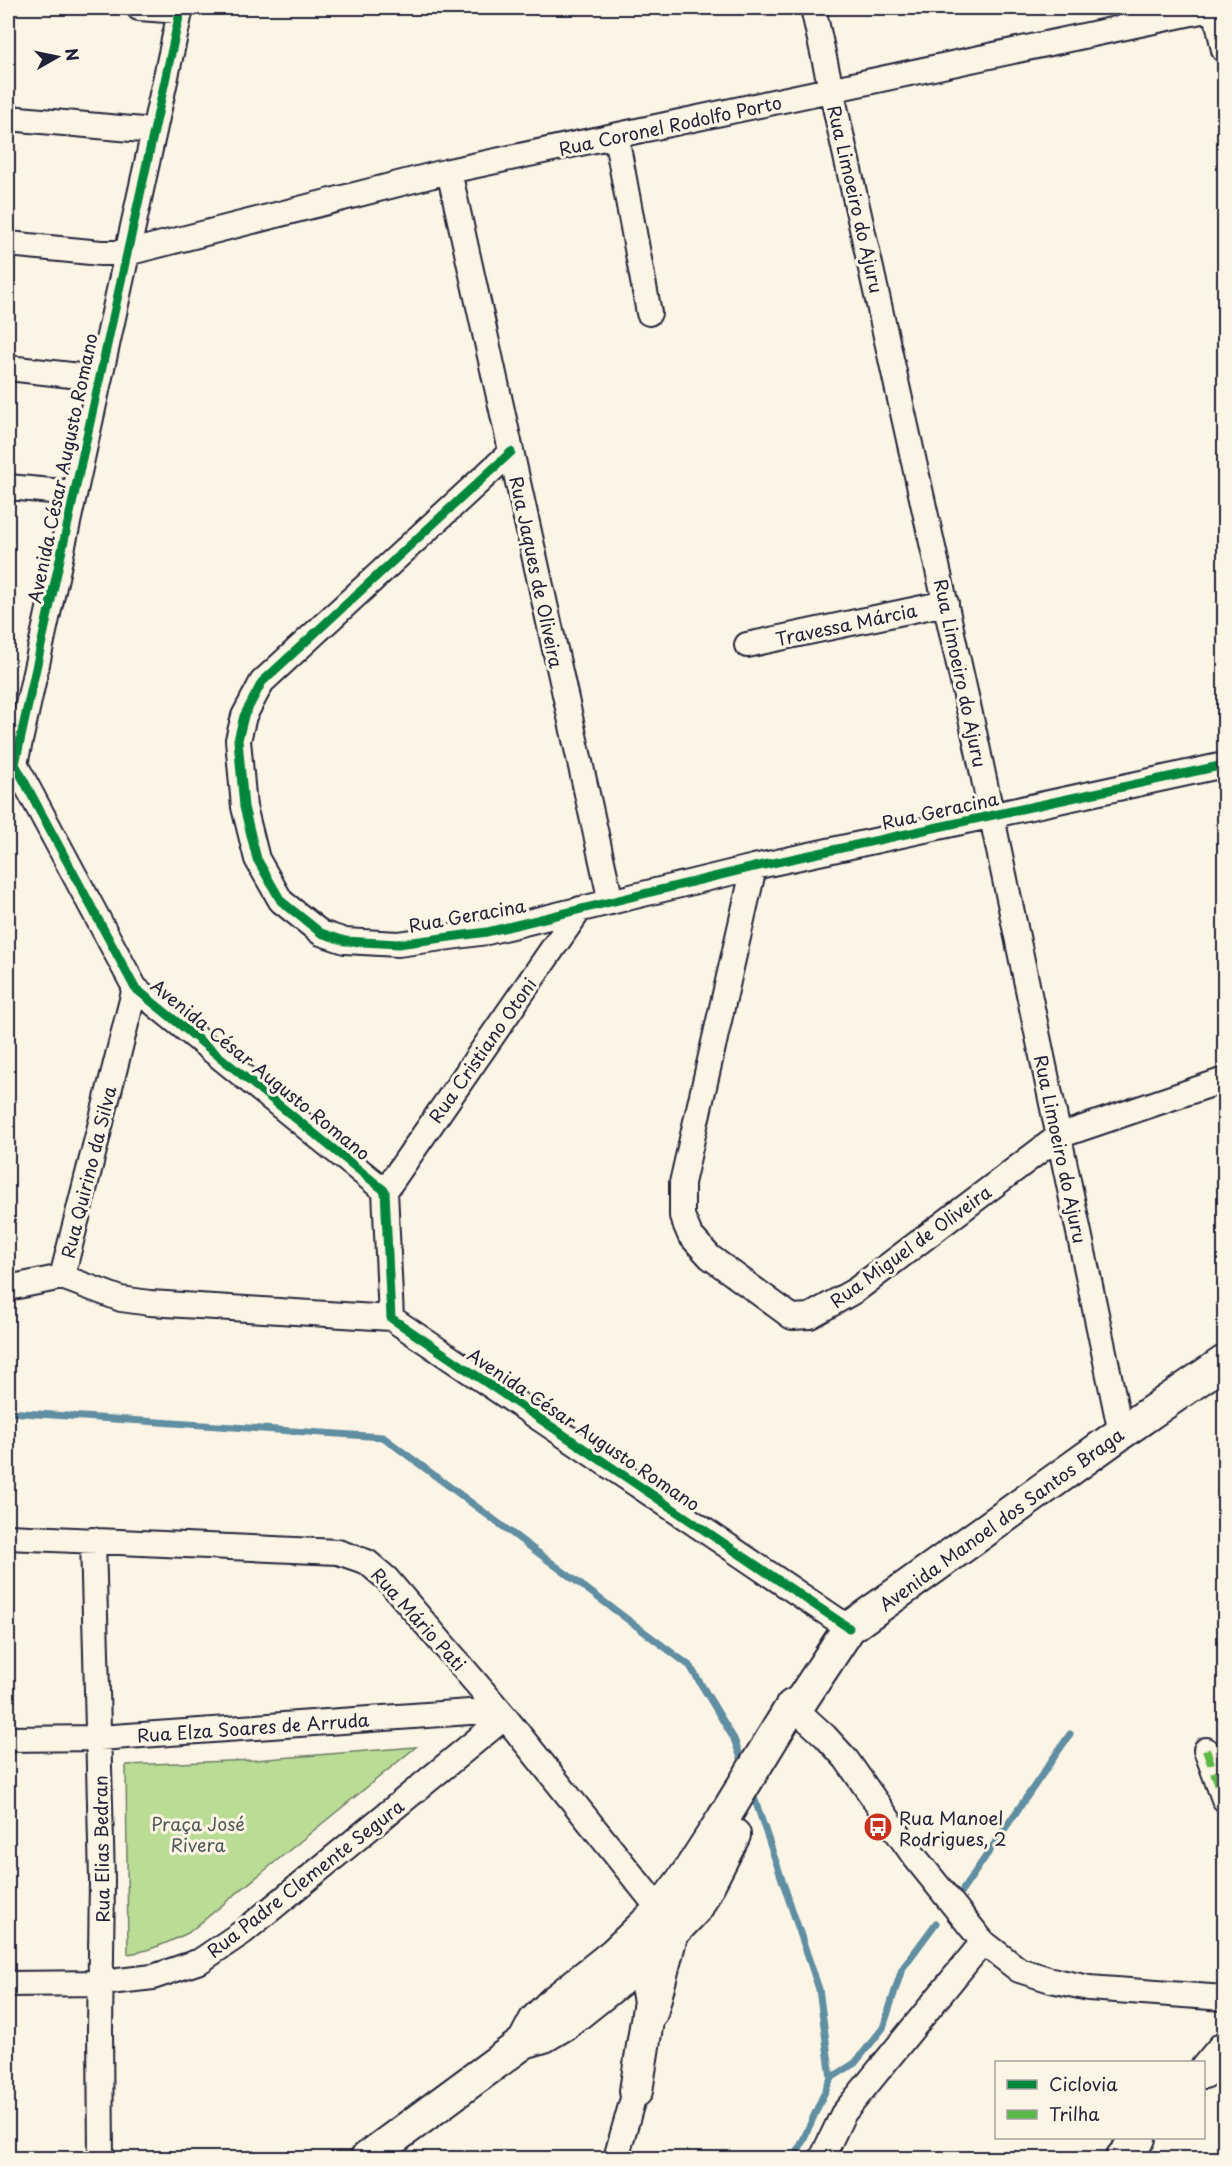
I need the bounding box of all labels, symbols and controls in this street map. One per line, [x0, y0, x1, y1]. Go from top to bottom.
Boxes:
north arrow [27, 27, 87, 87]
text: N [60, 46, 86, 63]
street label: Rua Coronel Rodolfo Porto [556, 88, 784, 162]
street label: Rua Limoeiro do Ajuru [821, 102, 891, 296]
street label: Avenida César Augusto Romano [20, 331, 104, 605]
street label: Rua Jaques de Oliveira [503, 474, 571, 671]
street label: Rua Limoeiro do Ajuru [928, 576, 994, 770]
street label: Travessa Márcia [773, 596, 919, 652]
street label: Rua Geracina [879, 784, 1001, 836]
street label: Rua Geracina [406, 891, 528, 939]
street label: Avenida César Augusto Romano [146, 972, 376, 1166]
street label: Rua Cristiano Otoni [422, 972, 542, 1128]
street label: Rua Limoeiro do Ajuru [1028, 1052, 1094, 1246]
street label: Rua Quirino da Silva [54, 1083, 122, 1261]
street label: Rua Miguel de Oliveira [824, 1178, 996, 1314]
street label: Avenida César Augusto Romano [462, 1341, 706, 1517]
street label: Avenida Manoel dos Santos Braga [873, 1421, 1129, 1617]
street label: Rua Mário Pati [365, 1562, 473, 1676]
street label: Rua Elza Soares de Arruda [136, 1705, 370, 1749]
street label: Rua Elias Bedran [86, 1775, 116, 1923]
street label: Rua Padre Clemente Segura [201, 1792, 409, 1964]
place label: Rua Manoel Rodrigues, 2 [899, 1804, 1007, 1852]
park label: Praça José Rivera [151, 1810, 245, 1858]
bus stop icon: Rua Manoel Rodrigues, 2 [862, 1811, 894, 1843]
legend [995, 2061, 1205, 2139]
text: Ciclovia [1049, 2070, 1118, 2097]
text: Trilha [1049, 2100, 1100, 2127]

